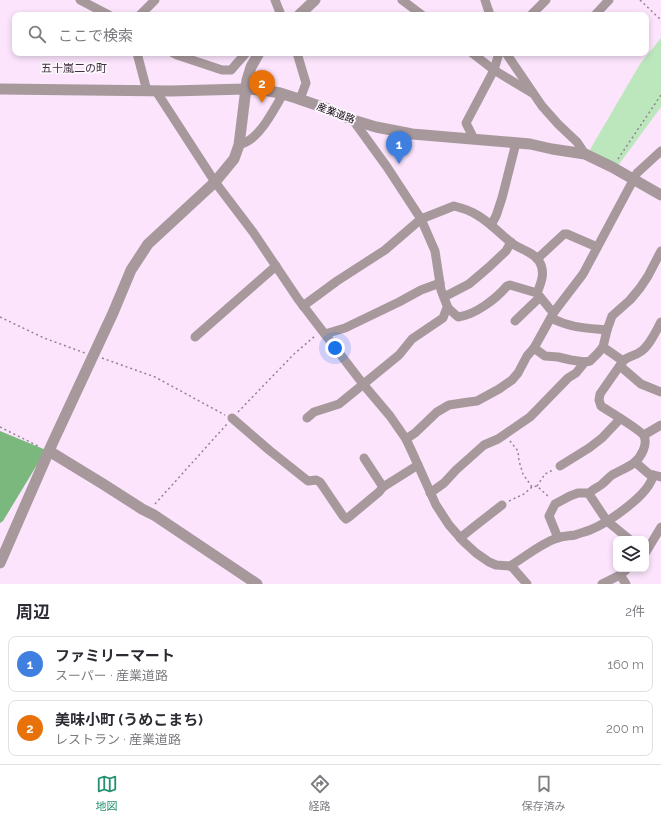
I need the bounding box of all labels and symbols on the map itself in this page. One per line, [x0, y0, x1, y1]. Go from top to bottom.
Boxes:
district label: 五十嵐二の町 [41, 62, 107, 75]
pin: 2 [249, 70, 275, 103]
street label: 産業道路 [315, 101, 357, 125]
pin: 1 [386, 131, 412, 164]
your location [325, 338, 345, 358]

